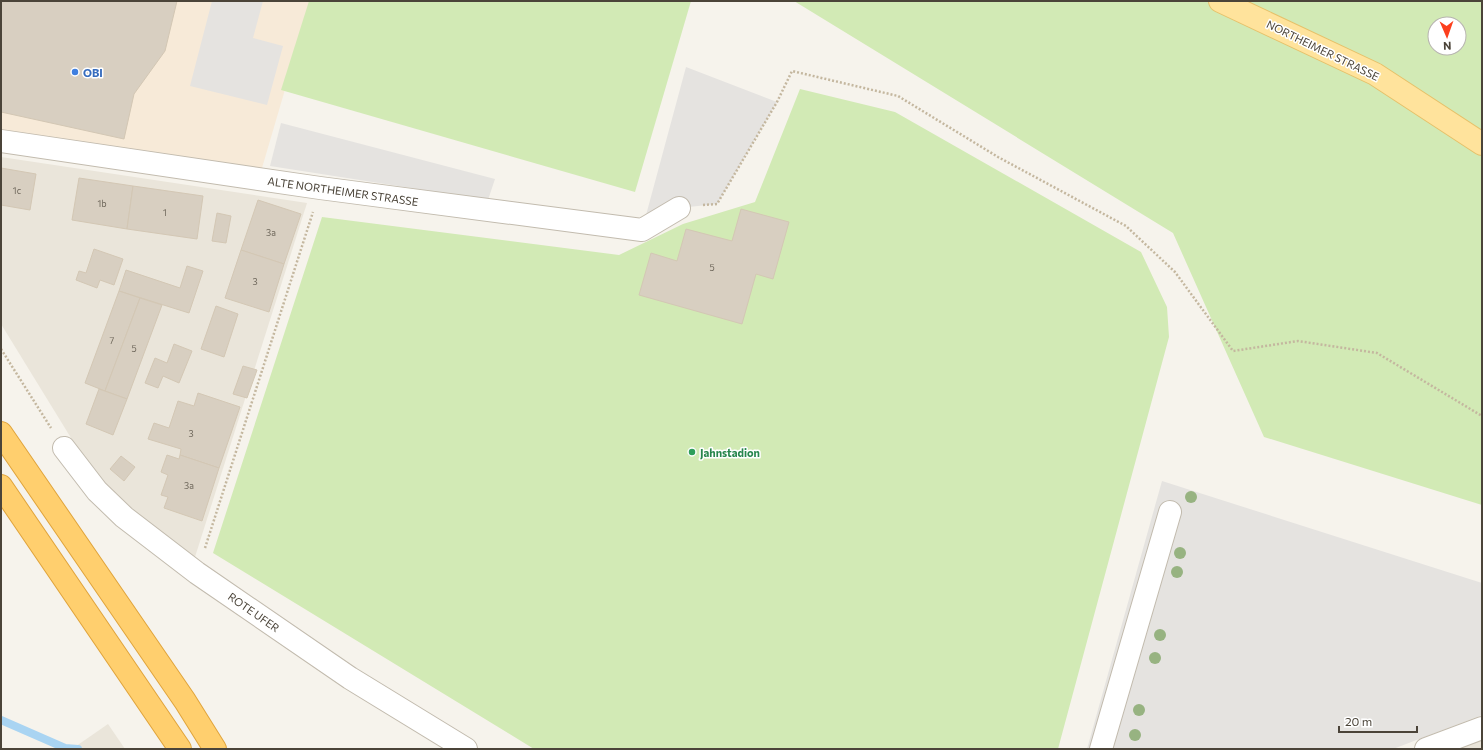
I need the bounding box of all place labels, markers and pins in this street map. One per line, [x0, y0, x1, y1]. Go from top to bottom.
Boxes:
place label: OBI [83, 66, 103, 79]
marker: OBI [70, 67, 80, 77]
place label: Jahnstadion [700, 446, 760, 460]
marker: Jahnstadion [687, 447, 697, 457]

